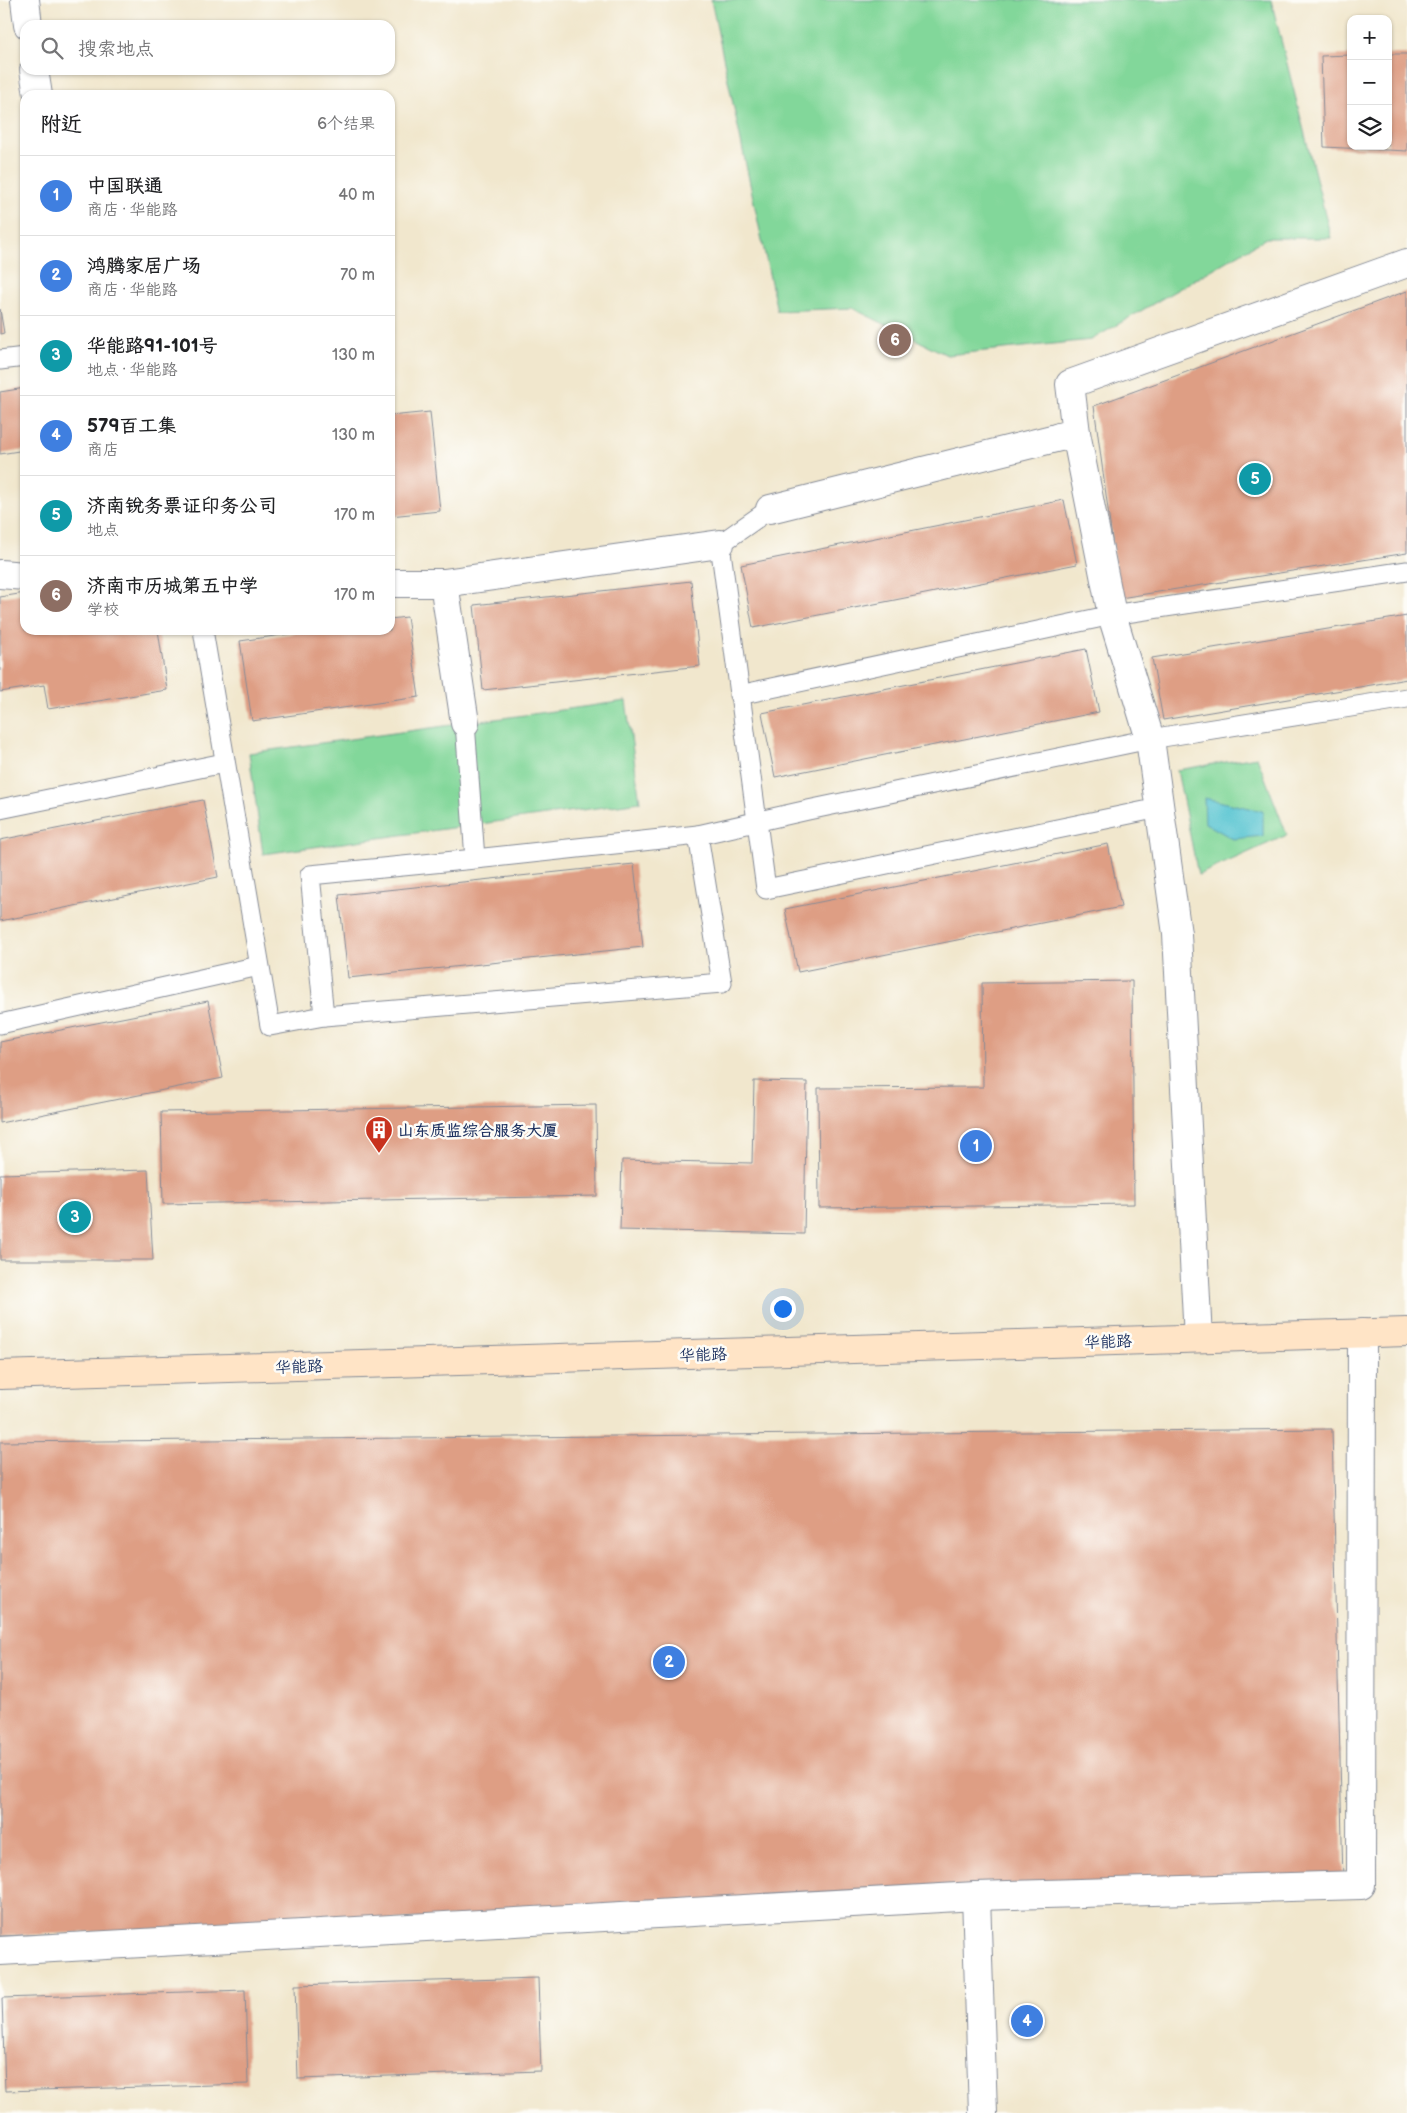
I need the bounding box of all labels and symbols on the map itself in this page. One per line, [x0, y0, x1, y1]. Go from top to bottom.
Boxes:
pin: 6 [879, 321, 911, 359]
pin: 5 [1239, 460, 1271, 498]
building icon: 山东质监综合服务大厦 [364, 1115, 394, 1154]
place label: 山东质监综合服务大厦 [398, 1122, 558, 1141]
pin: 1 [960, 1127, 992, 1165]
pin: 3 [59, 1198, 91, 1236]
your location [770, 1296, 796, 1322]
street label: 华能路 [1084, 1332, 1132, 1353]
street label: 华能路 [679, 1345, 727, 1366]
street label: 华能路 [275, 1357, 323, 1378]
pin: 2 [653, 1643, 685, 1681]
pin: 4 [1011, 2002, 1043, 2040]

